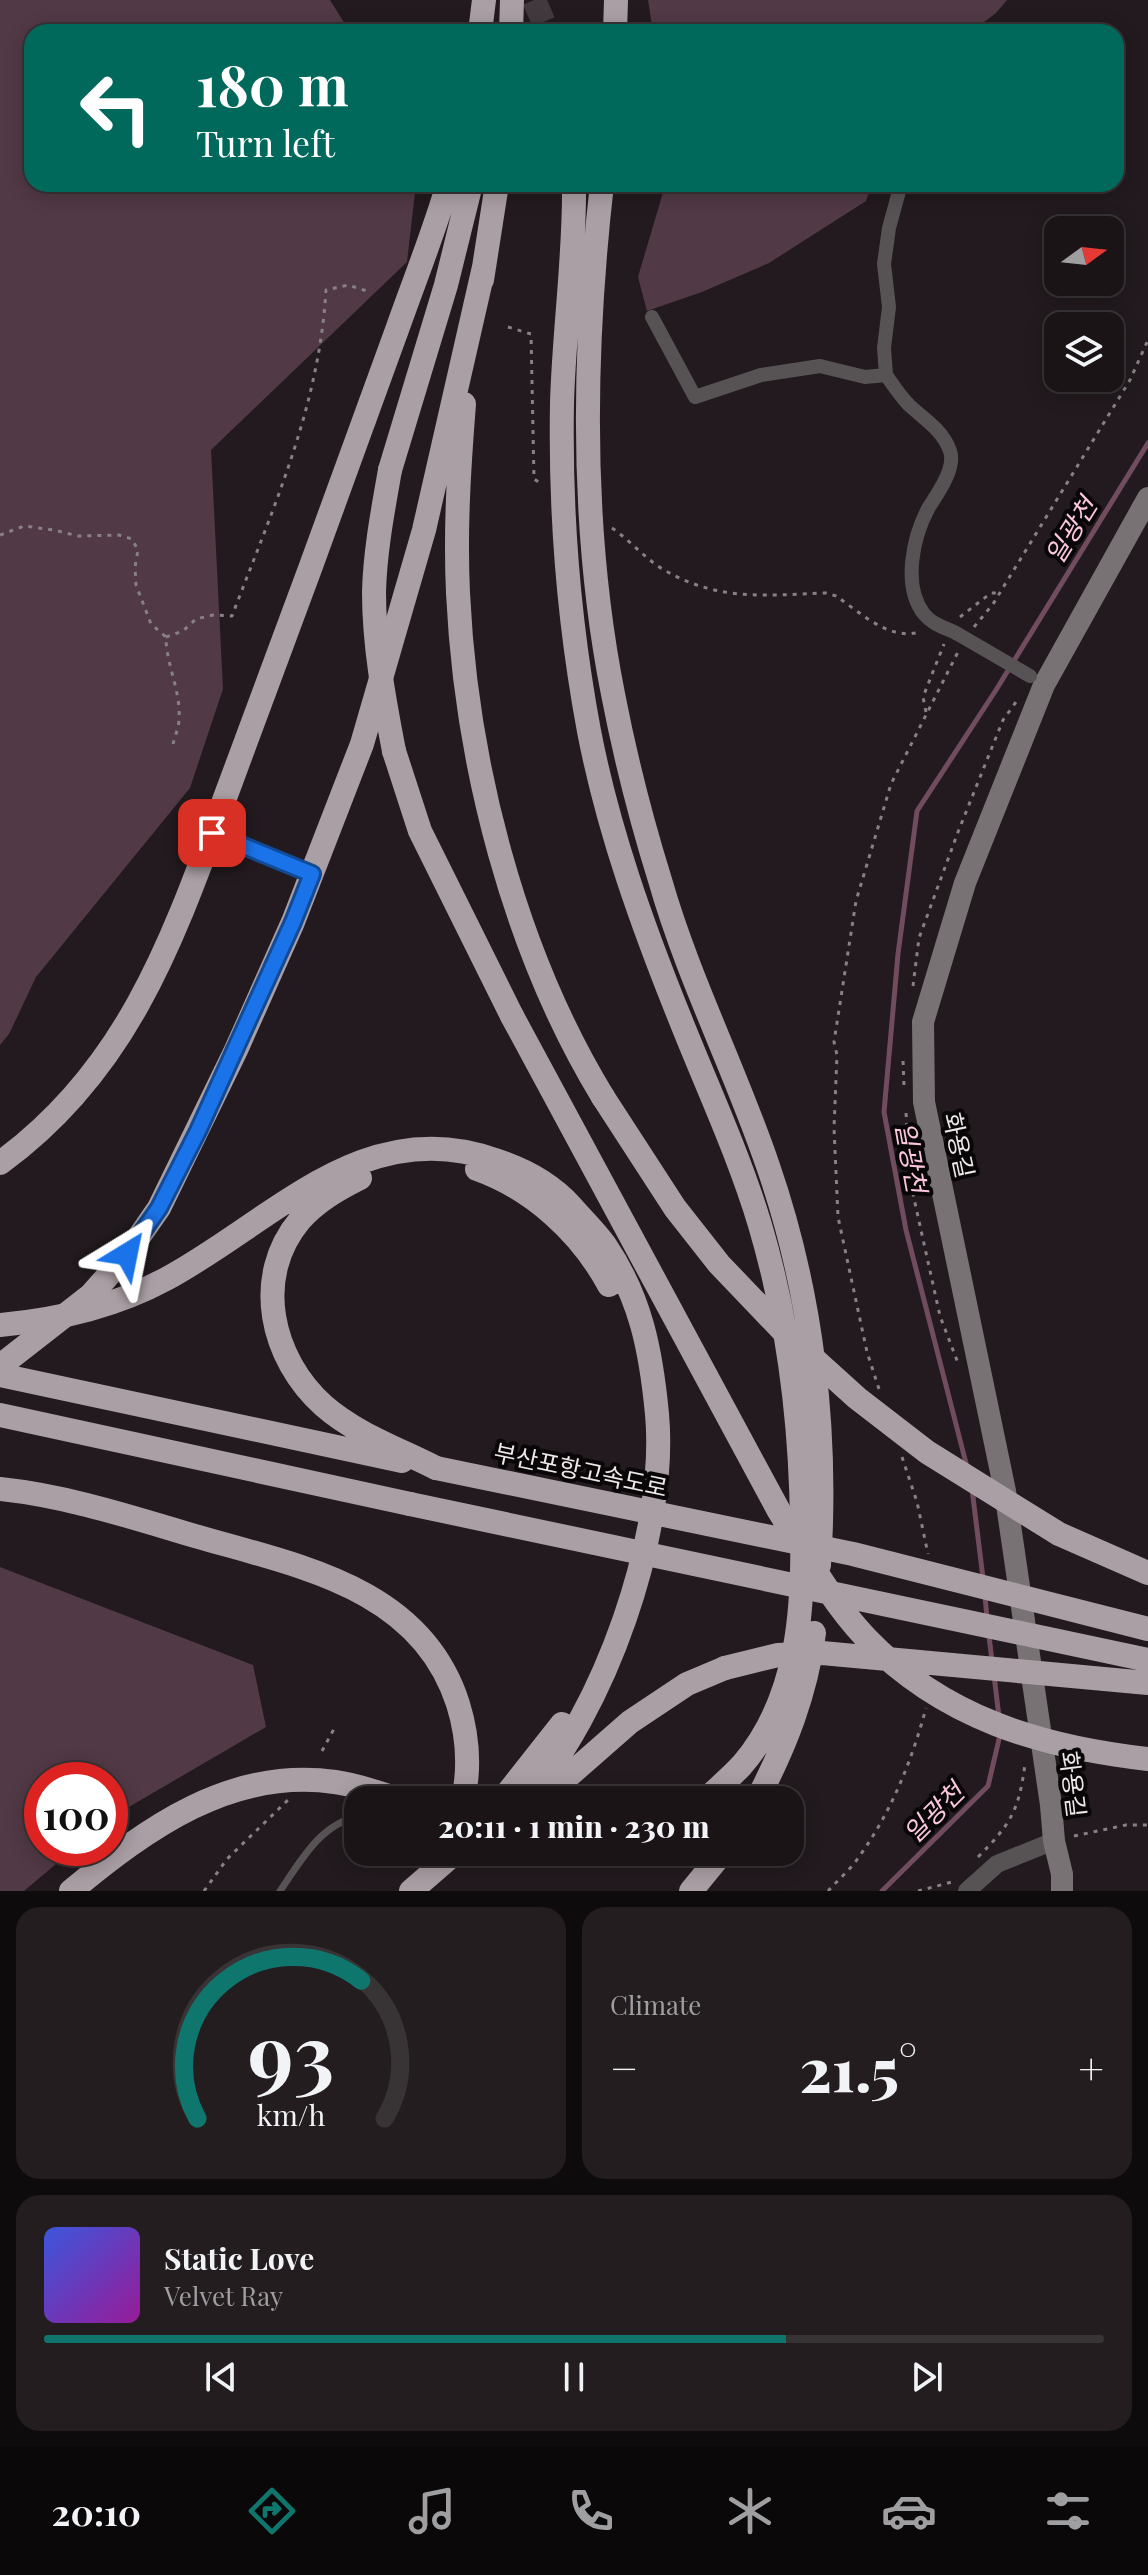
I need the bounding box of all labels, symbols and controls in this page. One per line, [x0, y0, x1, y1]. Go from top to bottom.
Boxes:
text: 180 m [196, 46, 349, 121]
icon: left [64, 56, 168, 160]
text: Turn left [196, 118, 335, 166]
north arrow [1044, 216, 1124, 296]
map controls [1044, 216, 1124, 392]
button: layers [1044, 312, 1124, 392]
water label: 일광천 [1036, 488, 1105, 570]
pin [178, 799, 246, 867]
icon: arrive [190, 811, 234, 855]
street label: 화용길 [937, 1109, 983, 1181]
water label: 일광천 [889, 1119, 936, 1198]
position arrow [85, 1212, 169, 1296]
street label: 부산포항고속도로 [491, 1435, 671, 1503]
street label: 화용길 [1054, 1749, 1094, 1819]
speed limit sign: 100 [24, 1762, 128, 1866]
water label: 일광천 [895, 1772, 973, 1850]
text: 20:11 · 1 min · 230 m [438, 1806, 710, 1846]
text: Climate [610, 1987, 701, 2022]
text: 93 [248, 1995, 334, 2106]
text: 21.5° [800, 2027, 917, 2107]
text: − [610, 2037, 638, 2096]
text: + [1078, 2037, 1104, 2096]
text: km/h [257, 2095, 325, 2133]
text: Static Love [164, 2238, 314, 2278]
text: Velvet Ray [164, 2278, 283, 2313]
icon: previous [199, 2355, 243, 2399]
icon: pause [552, 2355, 596, 2399]
icon: next [905, 2355, 949, 2399]
icon: directions [244, 2483, 300, 2539]
icon: music [404, 2483, 460, 2539]
icon: phone [563, 2483, 619, 2539]
icon: climate [722, 2483, 778, 2539]
icon: car [881, 2483, 937, 2539]
icon: filters [1040, 2483, 1096, 2539]
text: 20:10 [52, 2487, 141, 2535]

